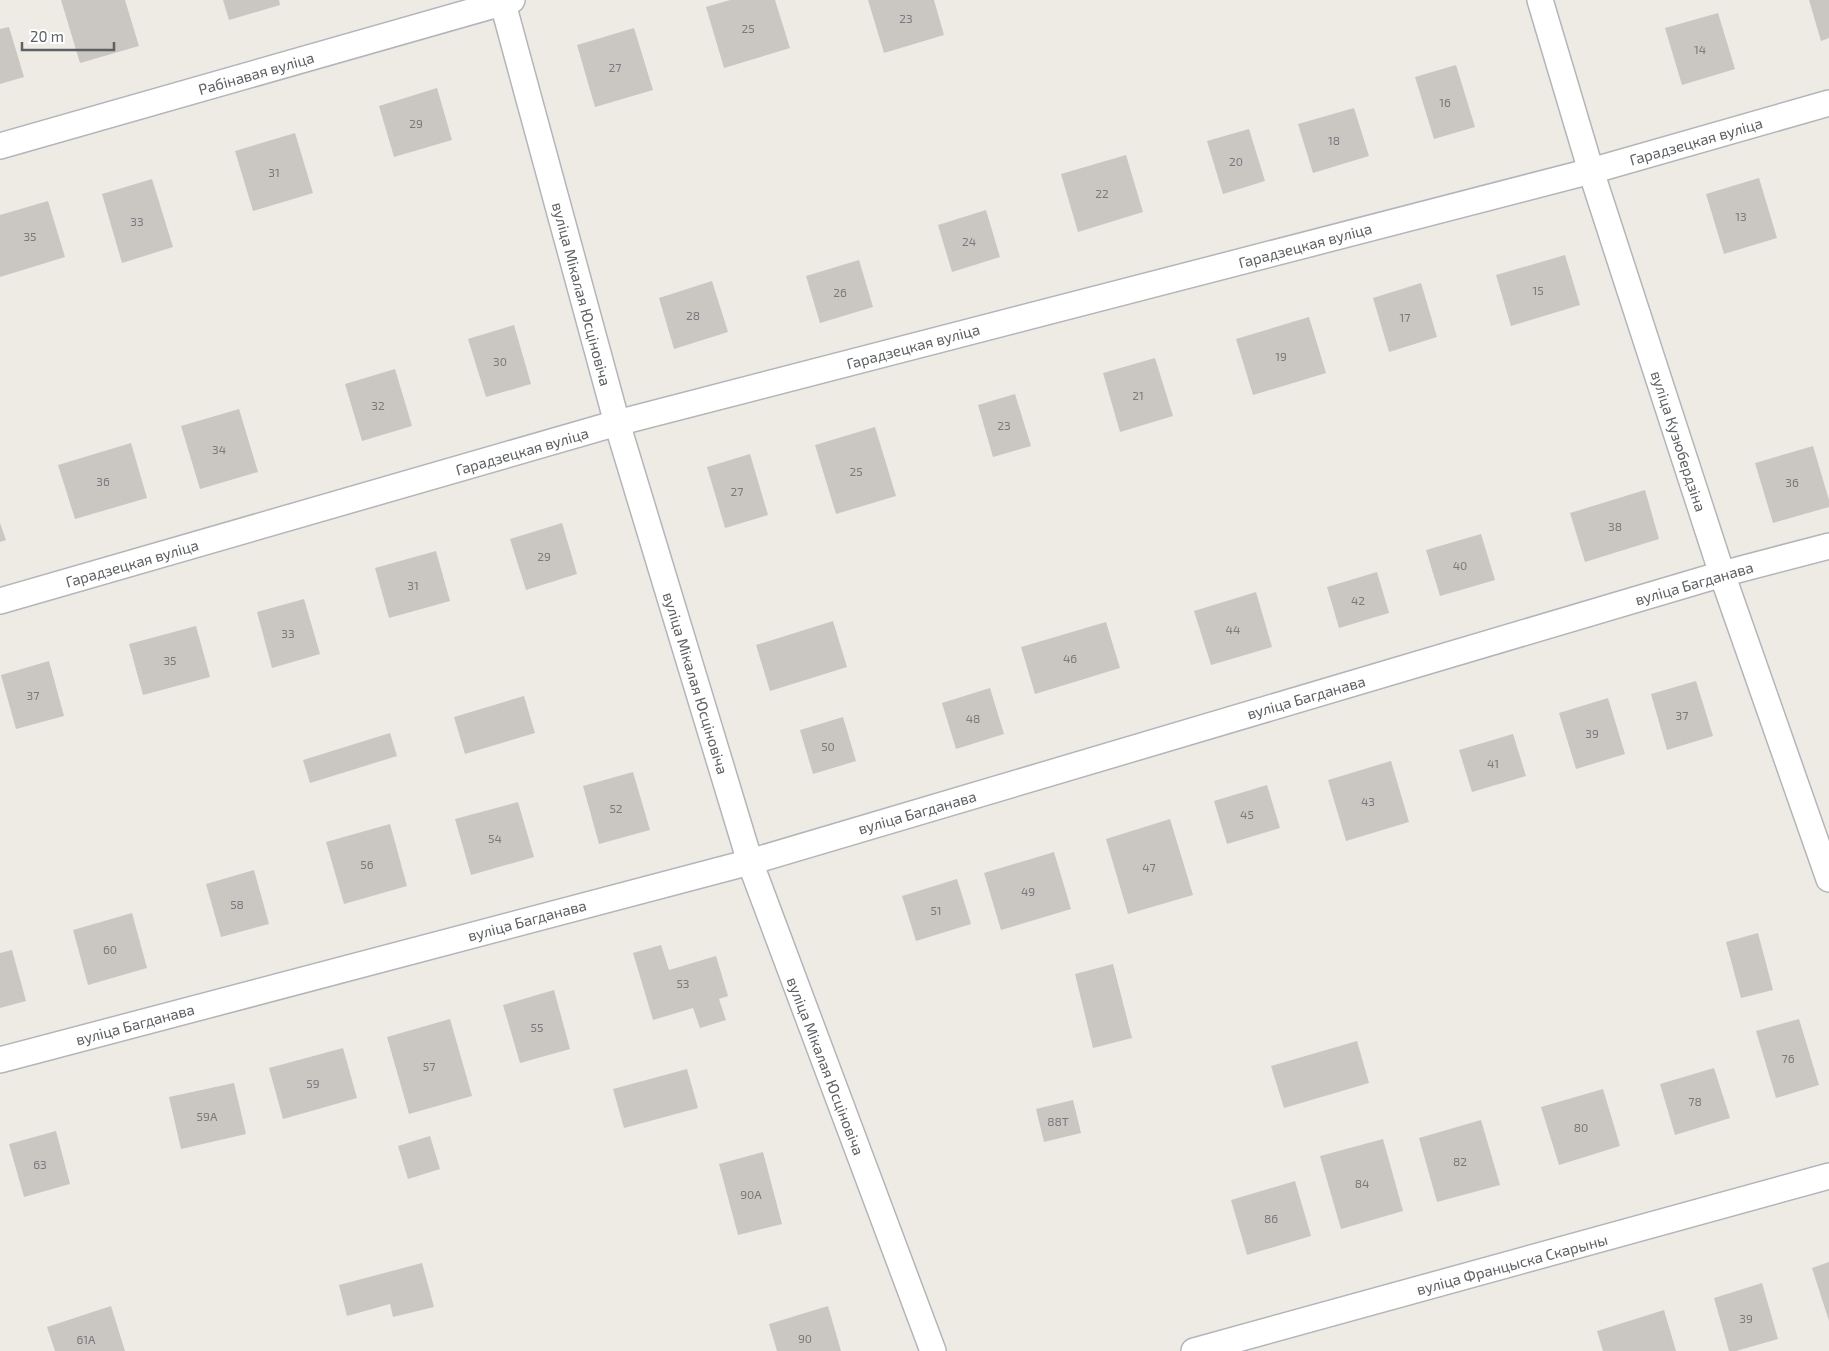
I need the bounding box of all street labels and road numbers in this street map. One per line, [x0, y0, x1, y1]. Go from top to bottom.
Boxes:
street label: Рабінавая вуліца [196, 48, 316, 99]
street label: Гарадзецкая вуліца [1627, 113, 1765, 170]
street label: вуліца Мікалая Юсціновіча [548, 200, 615, 388]
street label: Гарадзецкая вуліца [1236, 219, 1374, 272]
street label: Гарадзецкая вуліца [844, 320, 982, 373]
street label: вуліца Кузюбердзіна [1647, 368, 1710, 514]
street label: Гарадзецкая вуліца [453, 423, 591, 480]
street label: Гарадзецкая вуліца [63, 535, 201, 592]
street label: вуліца Багданава [1633, 558, 1755, 609]
street label: вуліца Мікалая Юсціновіча [659, 590, 732, 776]
street label: вуліца Багданава [1245, 672, 1367, 723]
street label: вуліца Багданава [856, 787, 978, 838]
street label: вуліца Багданава [466, 895, 589, 945]
street label: вуліца Мікалая Юсціновіча [783, 974, 868, 1158]
street label: вуліца Багданава [74, 999, 197, 1049]
street label: вуліца Францыска Скарыны [1414, 1230, 1610, 1299]

